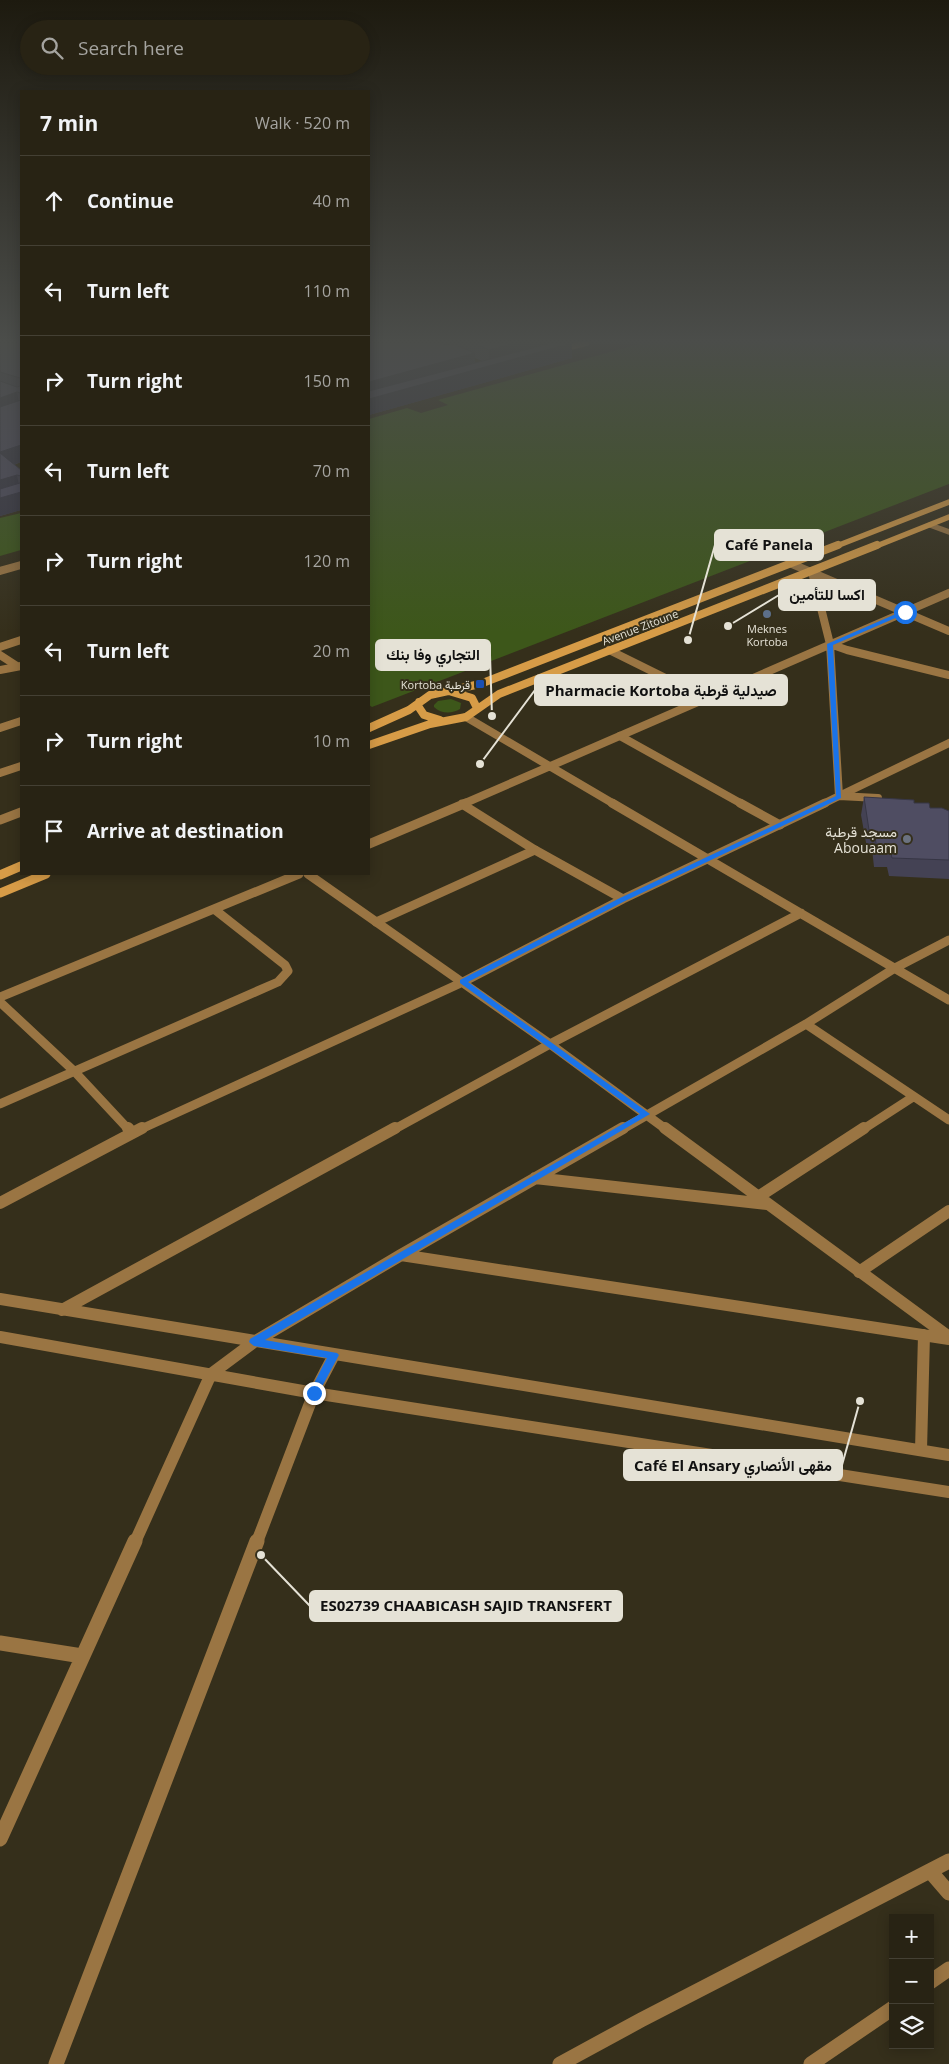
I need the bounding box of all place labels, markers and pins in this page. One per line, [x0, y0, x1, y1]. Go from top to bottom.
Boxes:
callout: Café Panela [715, 530, 823, 560]
callout: اكسا للتأمين [779, 580, 875, 610]
marker: Meknes Kortoba [761, 608, 773, 620]
place label: Meknes Kortoba [746, 621, 788, 649]
callout: التجاري وفا بنك [376, 640, 490, 670]
callout: Pharmacie Kortoba صيدلية قرطبة [535, 675, 787, 705]
place label: Kortoba قرطبة [401, 677, 470, 692]
marker: Kortoba قرطبة [474, 678, 486, 690]
place label: مسجد قرطبة Abouaam [825, 822, 897, 857]
marker: مسجد قرطبة Abouaam [901, 833, 913, 845]
callout: Café El Ansary مقهى الأنصاري [624, 1450, 842, 1480]
callout: ES02739 CHAABICASH SAJID TRANSFERT [310, 1591, 622, 1621]

